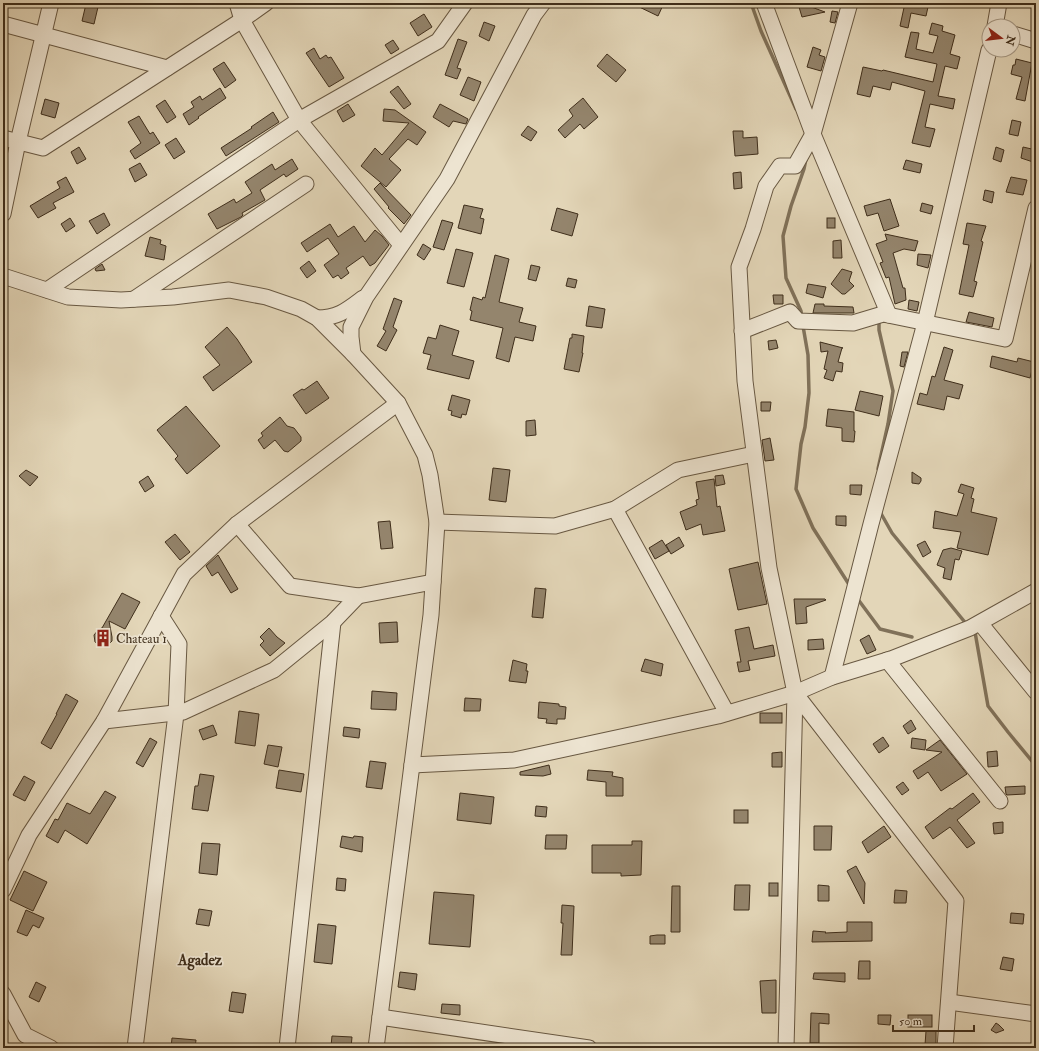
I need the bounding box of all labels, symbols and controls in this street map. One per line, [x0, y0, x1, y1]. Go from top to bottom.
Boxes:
north arrow [981, 18, 1021, 58]
text: N [1002, 33, 1018, 48]
building icon: Chateau 1 [93, 628, 113, 648]
place label: Chateau 1 [116, 631, 167, 647]
district label: Agadez [177, 951, 223, 971]
scale bar [893, 1007, 974, 1033]
text: 50 m [899, 1014, 923, 1029]

